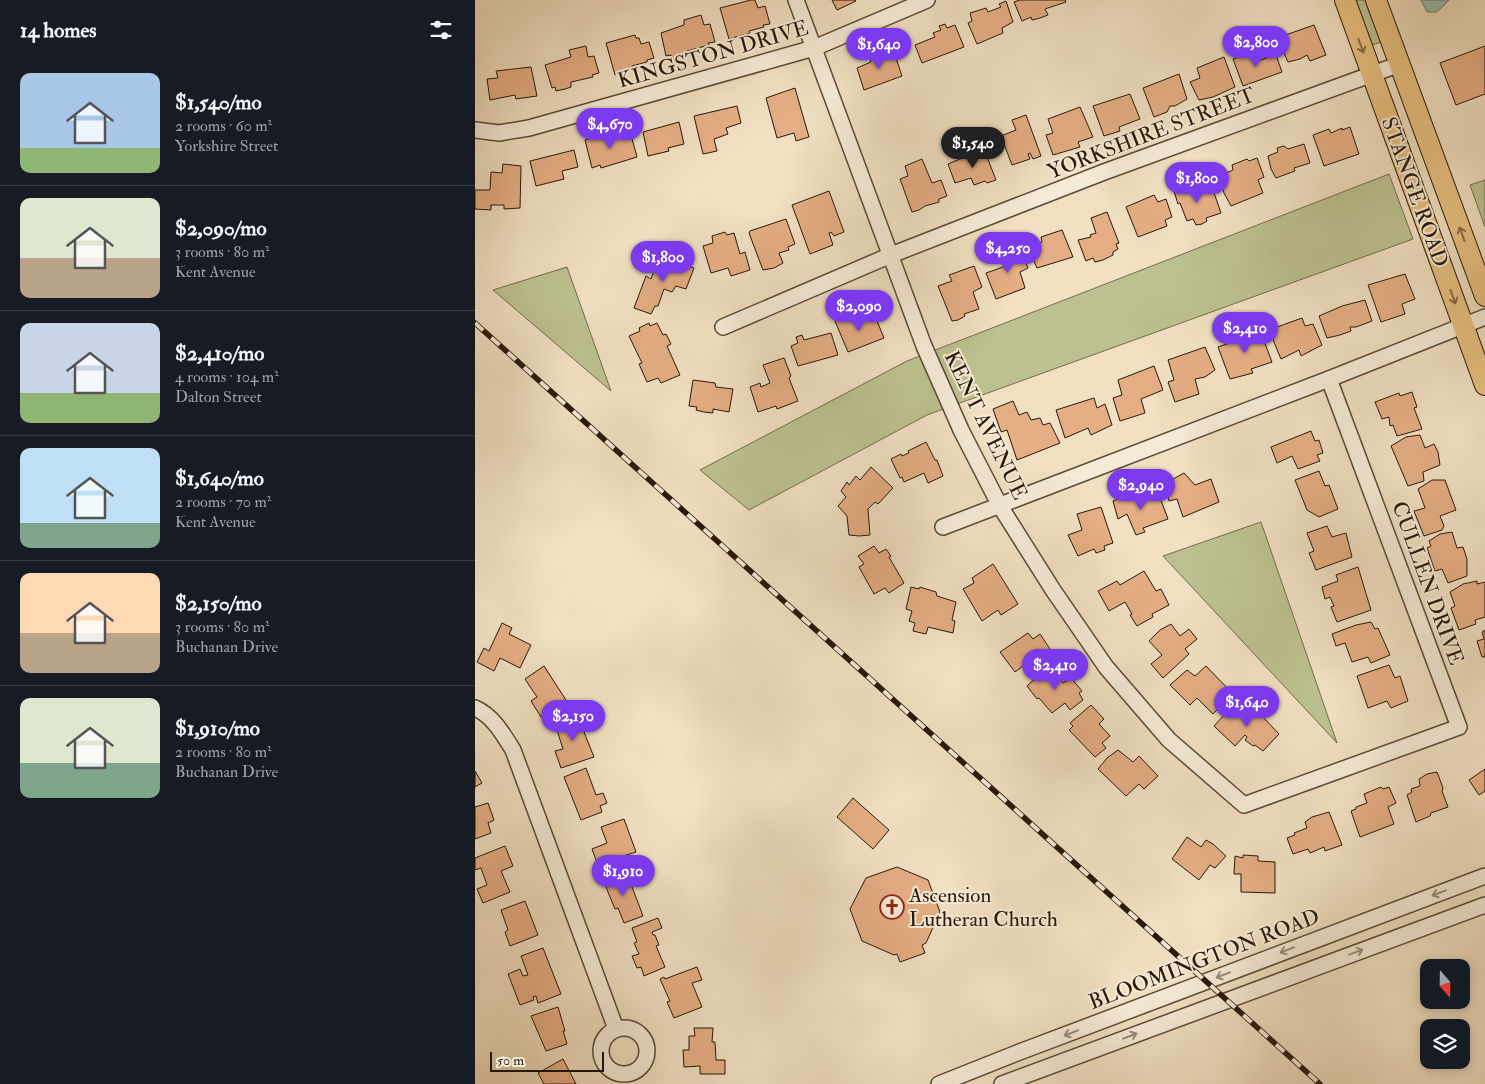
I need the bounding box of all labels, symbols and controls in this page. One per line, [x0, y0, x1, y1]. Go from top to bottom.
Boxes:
street label: KINGSTON DRIVE [615, 14, 811, 95]
icon: filters [427, 16, 455, 44]
text: 14 homes [20, 17, 97, 44]
pin: $2,800 [1215, 26, 1297, 68]
pin: $1,640 [838, 28, 920, 70]
text: $2,800 [1234, 32, 1278, 52]
text: $1,640 [857, 34, 901, 54]
one-way arrow [1357, 38, 1366, 53]
street label: YORKSHIRE STREET [1044, 81, 1259, 186]
text: $1,540/mo [175, 89, 262, 116]
icon: home [60, 93, 120, 153]
pin: $4,670 [569, 108, 651, 150]
text: $4,670 [587, 114, 633, 134]
street label: STANGE ROAD [1375, 114, 1454, 271]
text: 2 rooms · 60 m² [175, 116, 272, 136]
pin: $1,540 [932, 126, 1014, 169]
text: $1,540 [952, 133, 994, 153]
text: Yorkshire Street [175, 136, 278, 156]
pin: $1,800 [1156, 162, 1238, 204]
text: $1,800 [1176, 168, 1218, 188]
text: $2,090/mo [175, 215, 267, 242]
icon: home [60, 218, 120, 278]
one-way arrow [1457, 227, 1466, 242]
pin: $4,250 [967, 232, 1049, 274]
text: $4,250 [986, 238, 1030, 258]
pin: $1,800 [622, 240, 704, 283]
text: 3 rooms · 80 m² [175, 242, 270, 262]
text: $1,800 [642, 247, 684, 267]
text: Kent Avenue [175, 262, 256, 282]
one-way arrow [1449, 289, 1458, 304]
pin: $2,090 [818, 290, 900, 332]
text: $2,090 [836, 296, 882, 316]
pin: $2,410 [1204, 312, 1286, 354]
text: $2,410 [1223, 318, 1267, 338]
text: $2,410/mo [175, 340, 264, 367]
icon: home [60, 343, 120, 403]
street label: KENT AVENUE [938, 346, 1033, 504]
text: 4 rooms · 104 m² [175, 367, 279, 387]
text: Dalton Street [175, 387, 262, 407]
text: $1,640/mo [175, 465, 264, 492]
icon: home [60, 468, 120, 528]
pin: $2,940 [1100, 468, 1182, 511]
text: $2,940 [1118, 475, 1164, 495]
text: 2 rooms · 70 m² [175, 492, 271, 512]
street label: CULLEN DRIVE [1385, 498, 1470, 669]
text: Kent Avenue [175, 512, 256, 532]
text: $2,150/mo [175, 590, 262, 617]
icon: home [60, 593, 120, 653]
text: 3 rooms · 80 m² [175, 617, 270, 637]
text: Buchanan Drive [175, 637, 278, 657]
pin: $2,410 [1014, 648, 1096, 691]
text: $2,410 [1033, 655, 1077, 675]
pin: $1,640 [1206, 686, 1288, 728]
text: $1,640 [1225, 692, 1269, 712]
pin: $2,150 [532, 700, 614, 742]
text: $2,150 [552, 706, 594, 726]
text: $1,910/mo [175, 715, 260, 742]
icon: home [60, 718, 120, 778]
text: 2 rooms · 80 m² [175, 742, 272, 762]
text: Buchanan Drive [175, 762, 278, 782]
pin: $1,910 [582, 854, 664, 897]
text: $1,910 [603, 861, 643, 881]
place label: Ascension Lutheran Church [908, 882, 1058, 933]
one-way arrow [1432, 889, 1448, 898]
church icon: Ascension Lutheran Church [879, 894, 905, 920]
street label: BLOOMINGTON ROAD [1085, 903, 1324, 1016]
one-way arrow [1280, 947, 1295, 956]
one-way arrow [1348, 947, 1363, 956]
north arrow [1420, 959, 1470, 1009]
map controls [1420, 959, 1470, 1069]
one-way arrow [1215, 971, 1231, 980]
button: layers [1420, 1019, 1470, 1069]
one-way arrow [1063, 1029, 1078, 1038]
one-way arrow [1122, 1031, 1137, 1040]
scale bar [490, 1049, 604, 1072]
text: 50 m [497, 1052, 524, 1069]

